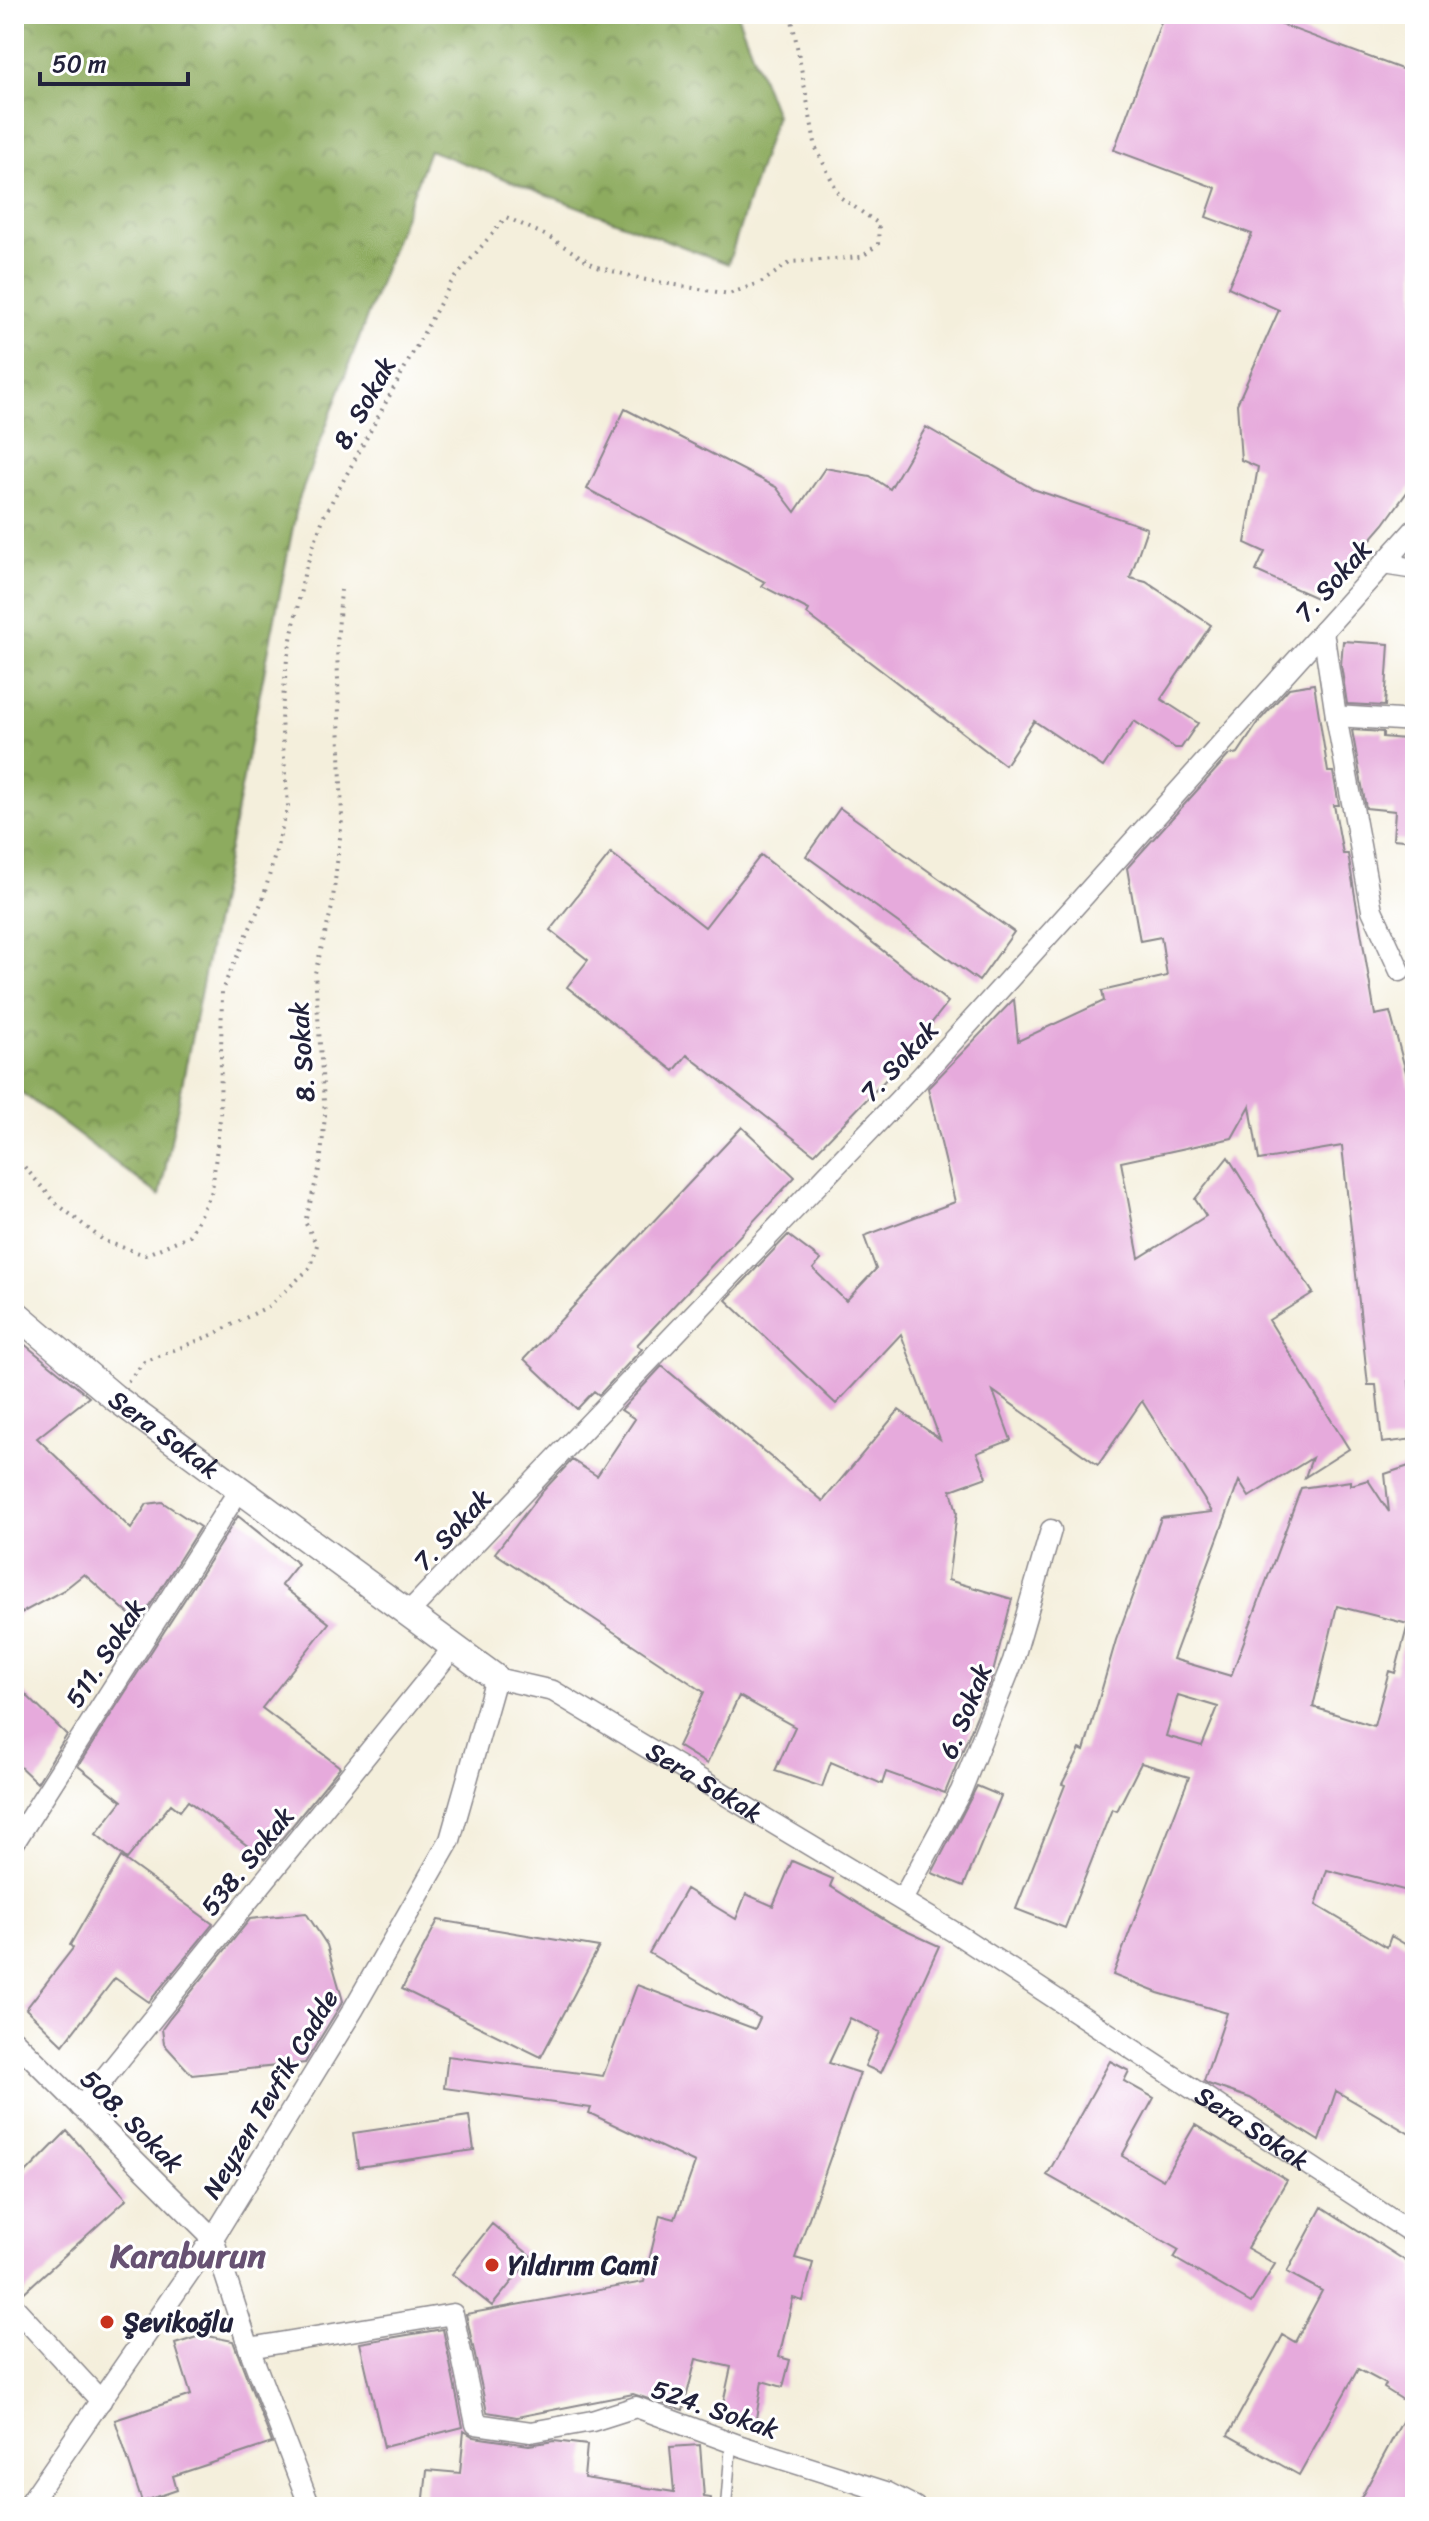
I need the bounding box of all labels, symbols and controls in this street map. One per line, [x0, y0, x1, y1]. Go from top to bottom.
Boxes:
scale bar [40, 36, 188, 86]
text: 50 m [52, 43, 107, 85]
street label: 8. Sokak [320, 348, 409, 458]
street label: 7. Sokak [1283, 528, 1384, 633]
street label: 8. Sokak [276, 1000, 328, 1104]
street label: 7. Sokak [848, 1009, 950, 1113]
street label: Sera Sokak [99, 1377, 231, 1491]
street label: 7. Sokak [401, 1478, 503, 1582]
street label: 511. Sokak [52, 1589, 158, 1717]
street label: 6. Sokak [925, 1656, 1005, 1766]
street label: Sera Sokak [637, 1729, 772, 1835]
street label: 538. Sokak [188, 1796, 306, 1926]
street label: Neyzen Tevfik Cadde [189, 1980, 351, 2208]
street label: 508. Sokak [69, 2058, 195, 2184]
street label: Sera Sokak [1185, 2073, 1319, 2183]
district label: Karaburun [109, 2226, 266, 2286]
place label: Yıldırım Cami [508, 2242, 659, 2288]
marker: Yıldırım Cami [483, 2256, 501, 2274]
place label: Şevikoğlu [122, 2299, 234, 2345]
marker: Şevikoğlu [98, 2313, 116, 2331]
street label: 524. Sokak [645, 2366, 785, 2452]

